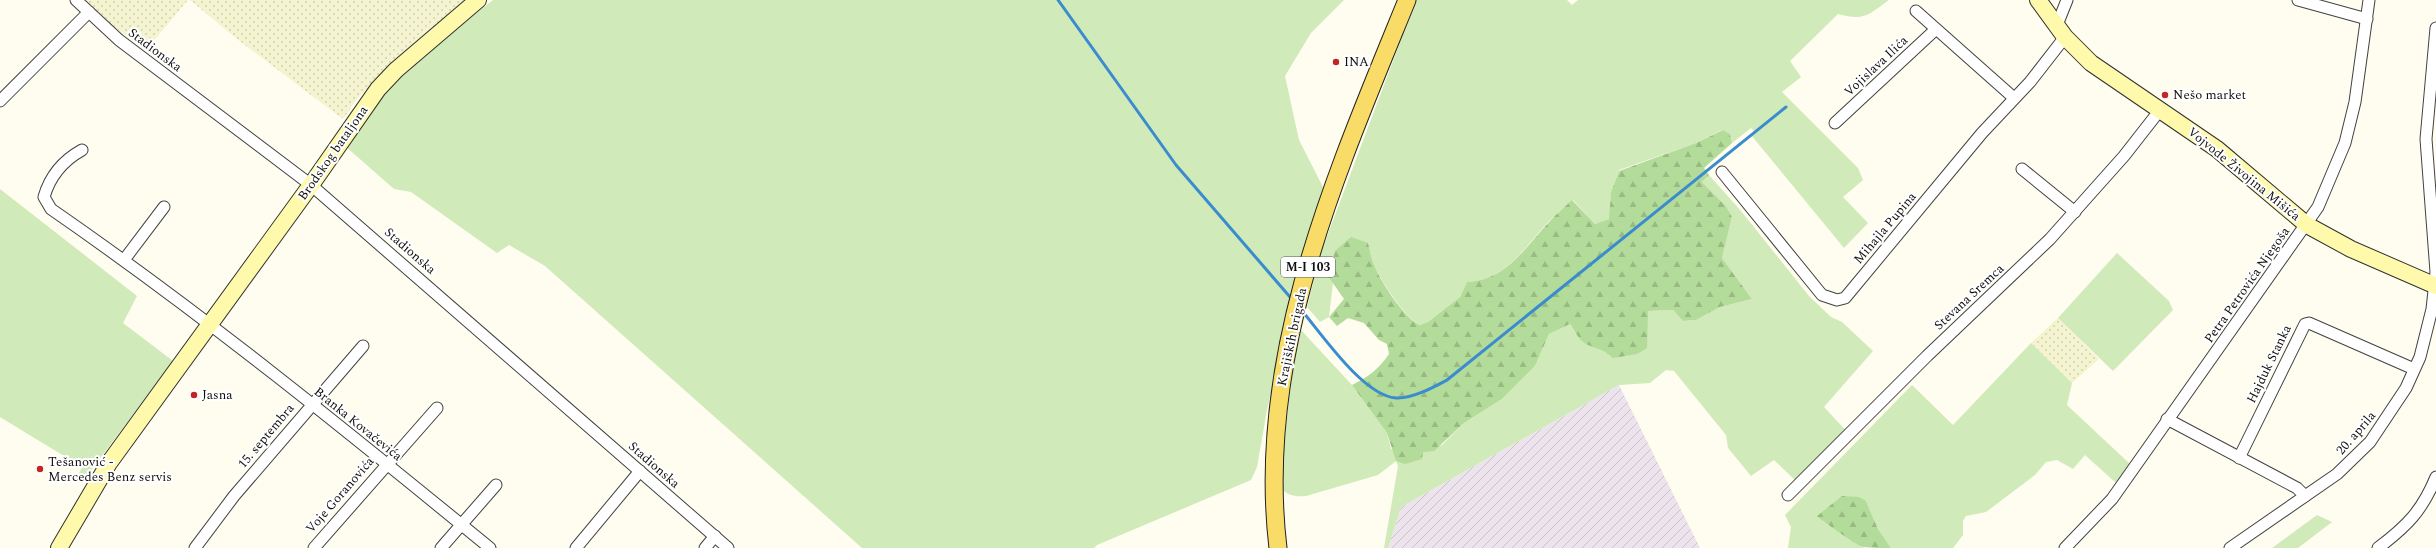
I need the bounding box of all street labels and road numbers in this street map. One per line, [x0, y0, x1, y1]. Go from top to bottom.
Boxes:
street label: Stadionska [124, 23, 187, 77]
street label: Vojislava Ilića [1839, 31, 1913, 101]
street label: Brodskog bataljona [293, 101, 374, 204]
street label: Vojvode Živojina Mišića [2183, 122, 2305, 226]
street label: Mihajla Pupina [1849, 187, 1922, 268]
street label: Petra Petrovića Njegoša [2199, 222, 2295, 347]
street label: Stadionska [380, 223, 441, 280]
road number: M-I 103 [1281, 257, 1335, 277]
street label: Stevana Sremca [1929, 259, 2009, 335]
street label: Krajiških brigada [1272, 285, 1312, 388]
street label: Hajduk Stanka [2241, 321, 2297, 407]
street label: Branka Kovačevića [310, 382, 407, 466]
street label: 15. septembra [233, 399, 300, 473]
street label: 20. aprila [2331, 406, 2381, 459]
street label: Stadionska [624, 437, 685, 494]
street label: Voje Goranovića [301, 452, 379, 538]

